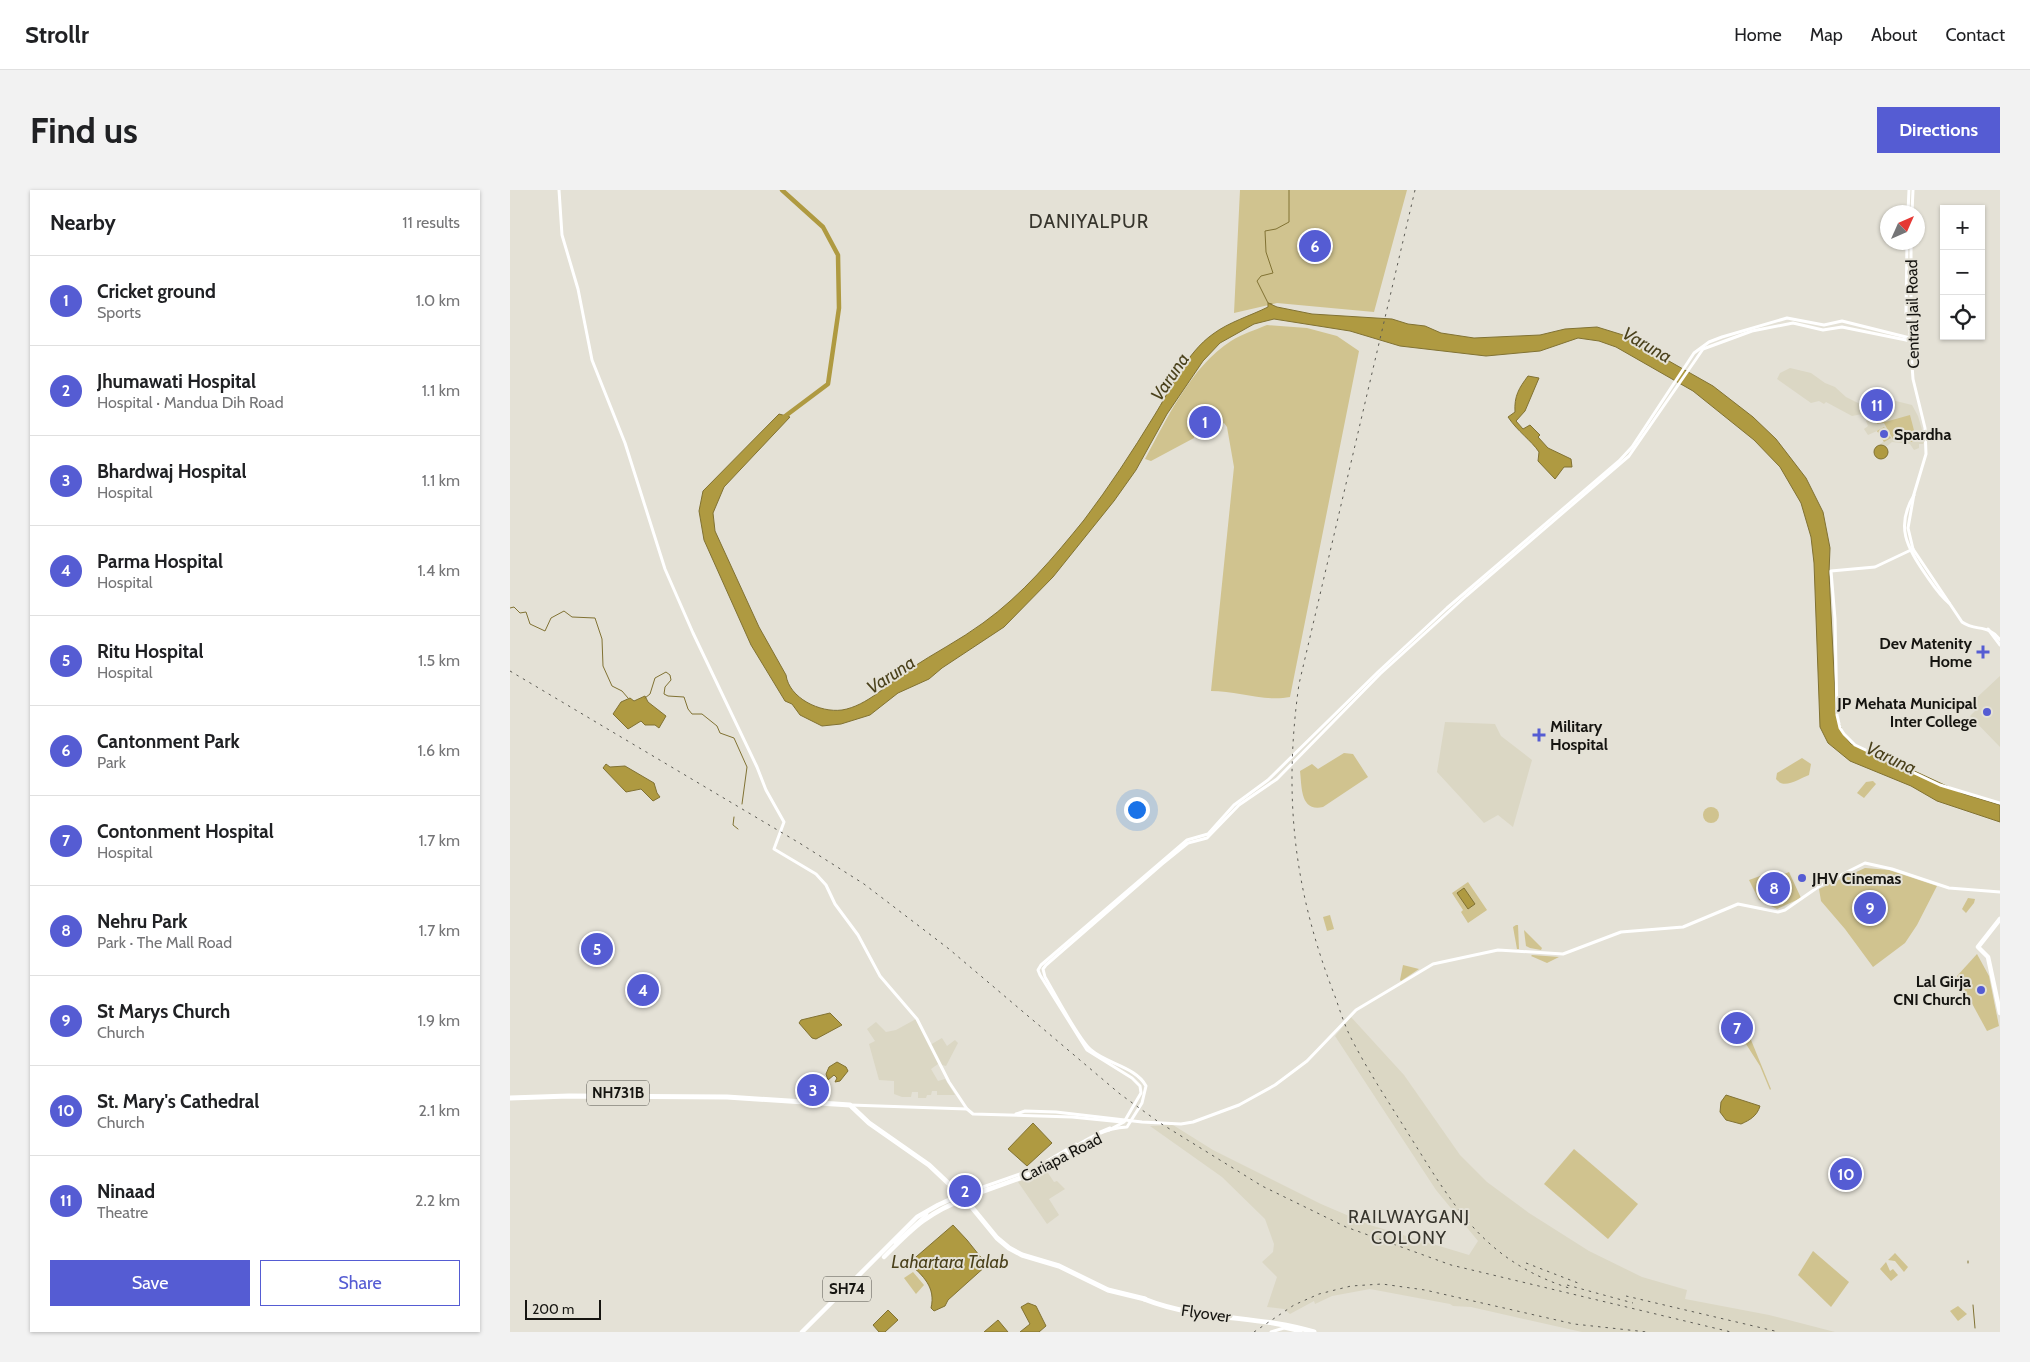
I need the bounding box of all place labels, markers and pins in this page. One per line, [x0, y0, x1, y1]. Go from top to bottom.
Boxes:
pin: 6 [1299, 227, 1331, 265]
pin: 11 [1861, 386, 1893, 424]
pin: 1 [1189, 403, 1221, 441]
place label: Spardha [1894, 425, 1951, 444]
marker: Spardha [1878, 428, 1890, 440]
place label: Dev Matenity Home [1879, 634, 1972, 671]
marker: Dev Matenity Home [1976, 645, 1990, 659]
place label: JP Mehata Municipal Inter College [1836, 694, 1977, 731]
marker: JP Mehata Municipal Inter College [1981, 706, 1993, 718]
place label: Military Hospital [1550, 717, 1608, 754]
marker: Military Hospital [1532, 728, 1546, 742]
pin: 8 [1758, 869, 1790, 907]
place label: JHV Cinemas [1811, 869, 1902, 888]
marker: JHV Cinemas [1796, 872, 1808, 884]
pin: 9 [1854, 889, 1886, 927]
pin: 5 [581, 930, 613, 968]
pin: 4 [627, 971, 659, 1009]
place label: Lal Girja CNI Church [1893, 972, 1971, 1009]
marker: Lal Girja CNI Church [1975, 984, 1987, 996]
pin: 7 [1721, 1009, 1753, 1047]
pin: 3 [797, 1071, 829, 1109]
pin: 10 [1830, 1155, 1862, 1193]
pin: 2 [949, 1172, 981, 1210]

